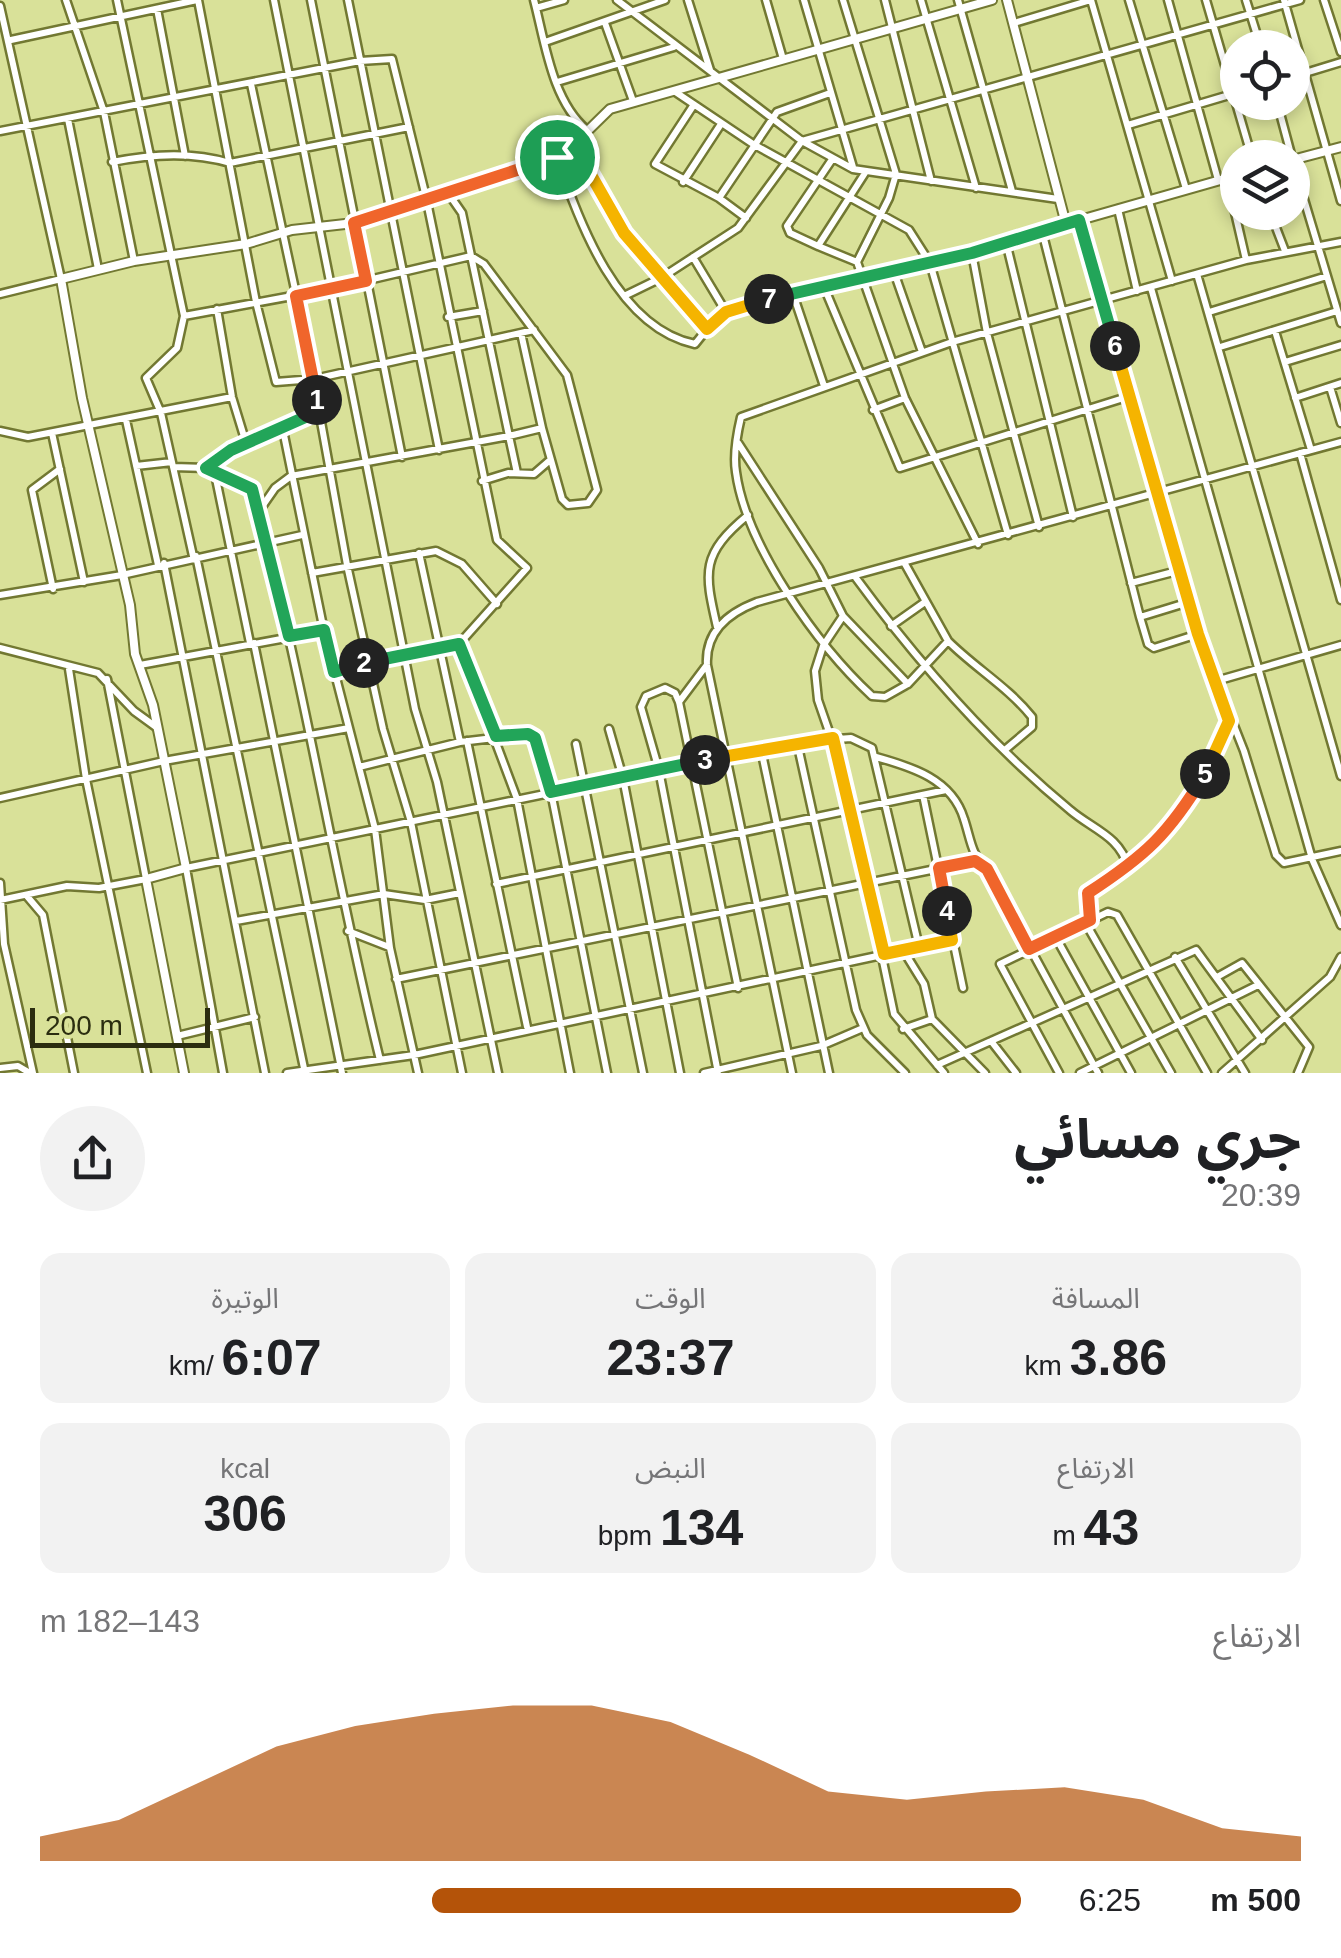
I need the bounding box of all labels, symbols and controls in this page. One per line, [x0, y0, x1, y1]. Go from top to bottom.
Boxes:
map controls [1220, 30, 1310, 230]
button: locate [1220, 30, 1310, 120]
pin [515, 115, 600, 200]
icon: arrive [530, 130, 585, 185]
button: layers [1220, 140, 1310, 230]
pin: 7 [744, 274, 794, 324]
text: 7 [761, 283, 777, 314]
pin: 6 [1090, 321, 1140, 371]
text: 6 [1107, 330, 1123, 361]
pin: 1 [292, 375, 342, 425]
text: 1 [309, 384, 325, 415]
pin: 2 [339, 638, 389, 688]
text: 2 [356, 647, 372, 678]
pin: 3 [680, 735, 730, 785]
text: 3 [697, 744, 713, 775]
pin: 5 [1180, 749, 1230, 799]
text: 5 [1197, 758, 1213, 789]
pin: 4 [922, 886, 972, 936]
text: 4 [939, 895, 955, 926]
scale bar [30, 1003, 210, 1048]
text: 200 m [45, 1010, 123, 1041]
button: share [40, 1106, 145, 1211]
text: جري مسائي [1014, 1108, 1301, 1170]
text: 20:39 [1221, 1177, 1301, 1213]
text: الوتيرة [212, 1283, 279, 1314]
text: الوقت [635, 1283, 706, 1314]
text: المسافة [1052, 1283, 1140, 1314]
text: 6:07 [222, 1330, 322, 1386]
text: 23:37 [607, 1330, 734, 1386]
text: 3.86 [1070, 1330, 1167, 1386]
text: /km [169, 1350, 222, 1381]
text: km [1025, 1350, 1070, 1381]
text: kcal [220, 1453, 270, 1484]
text: النبض [635, 1453, 706, 1484]
text: الارتفاع [1057, 1453, 1134, 1484]
text: 306 [203, 1486, 287, 1542]
text: 134 [660, 1500, 743, 1556]
text: 43 [1084, 1500, 1139, 1556]
text: bpm [598, 1520, 660, 1551]
text: m [1052, 1520, 1084, 1551]
text: 143–182 m [40, 1603, 200, 1639]
text: الارتفاع [1213, 1618, 1301, 1654]
text: 6:25 [1079, 1882, 1141, 1918]
text: 500 m [1210, 1882, 1301, 1918]

